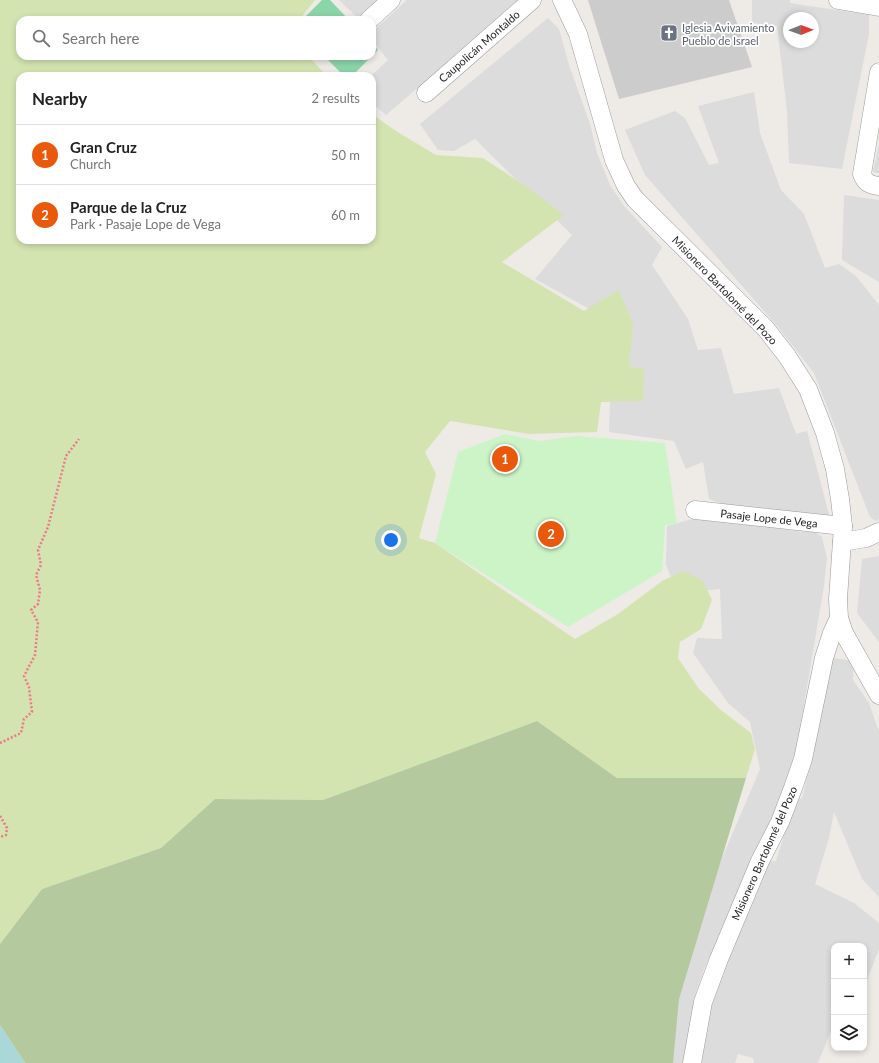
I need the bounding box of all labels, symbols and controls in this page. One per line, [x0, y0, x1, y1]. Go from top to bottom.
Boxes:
street label: Caupolicán Montaldo [436, 7, 522, 85]
north arrow [783, 12, 819, 48]
search box [16, 16, 376, 60]
place label: Iglesia Avivamiento Pueblo de Israel [682, 21, 774, 47]
church icon: Iglesia Avivamiento Pueblo de Israel [659, 23, 679, 43]
icon: search [30, 27, 52, 49]
text: Search here [62, 29, 139, 47]
text: Nearby [32, 88, 87, 109]
text: 2 results [312, 90, 360, 106]
text: Gran Cruz [70, 138, 137, 156]
text: 1 [41, 147, 49, 163]
text: 50 m [331, 147, 360, 163]
text: Church [70, 156, 111, 172]
text: Parque de la Cruz [70, 198, 187, 216]
text: 2 [41, 207, 49, 223]
text: 60 m [331, 207, 360, 223]
text: Park · Pasaje Lope de Vega [70, 216, 221, 232]
street label: Misionero Bartolomé del Pozo [670, 233, 780, 347]
pin: 1 [492, 444, 518, 474]
street label: Pasaje Lope de Vega [720, 506, 818, 530]
pin: 2 [538, 519, 564, 549]
your location [381, 530, 401, 550]
street label: Misionero Bartolomé del Pozo [729, 784, 799, 922]
map controls [831, 943, 867, 1051]
button: + [831, 943, 867, 979]
button: − [831, 979, 867, 1015]
button: layers [831, 1015, 867, 1051]

